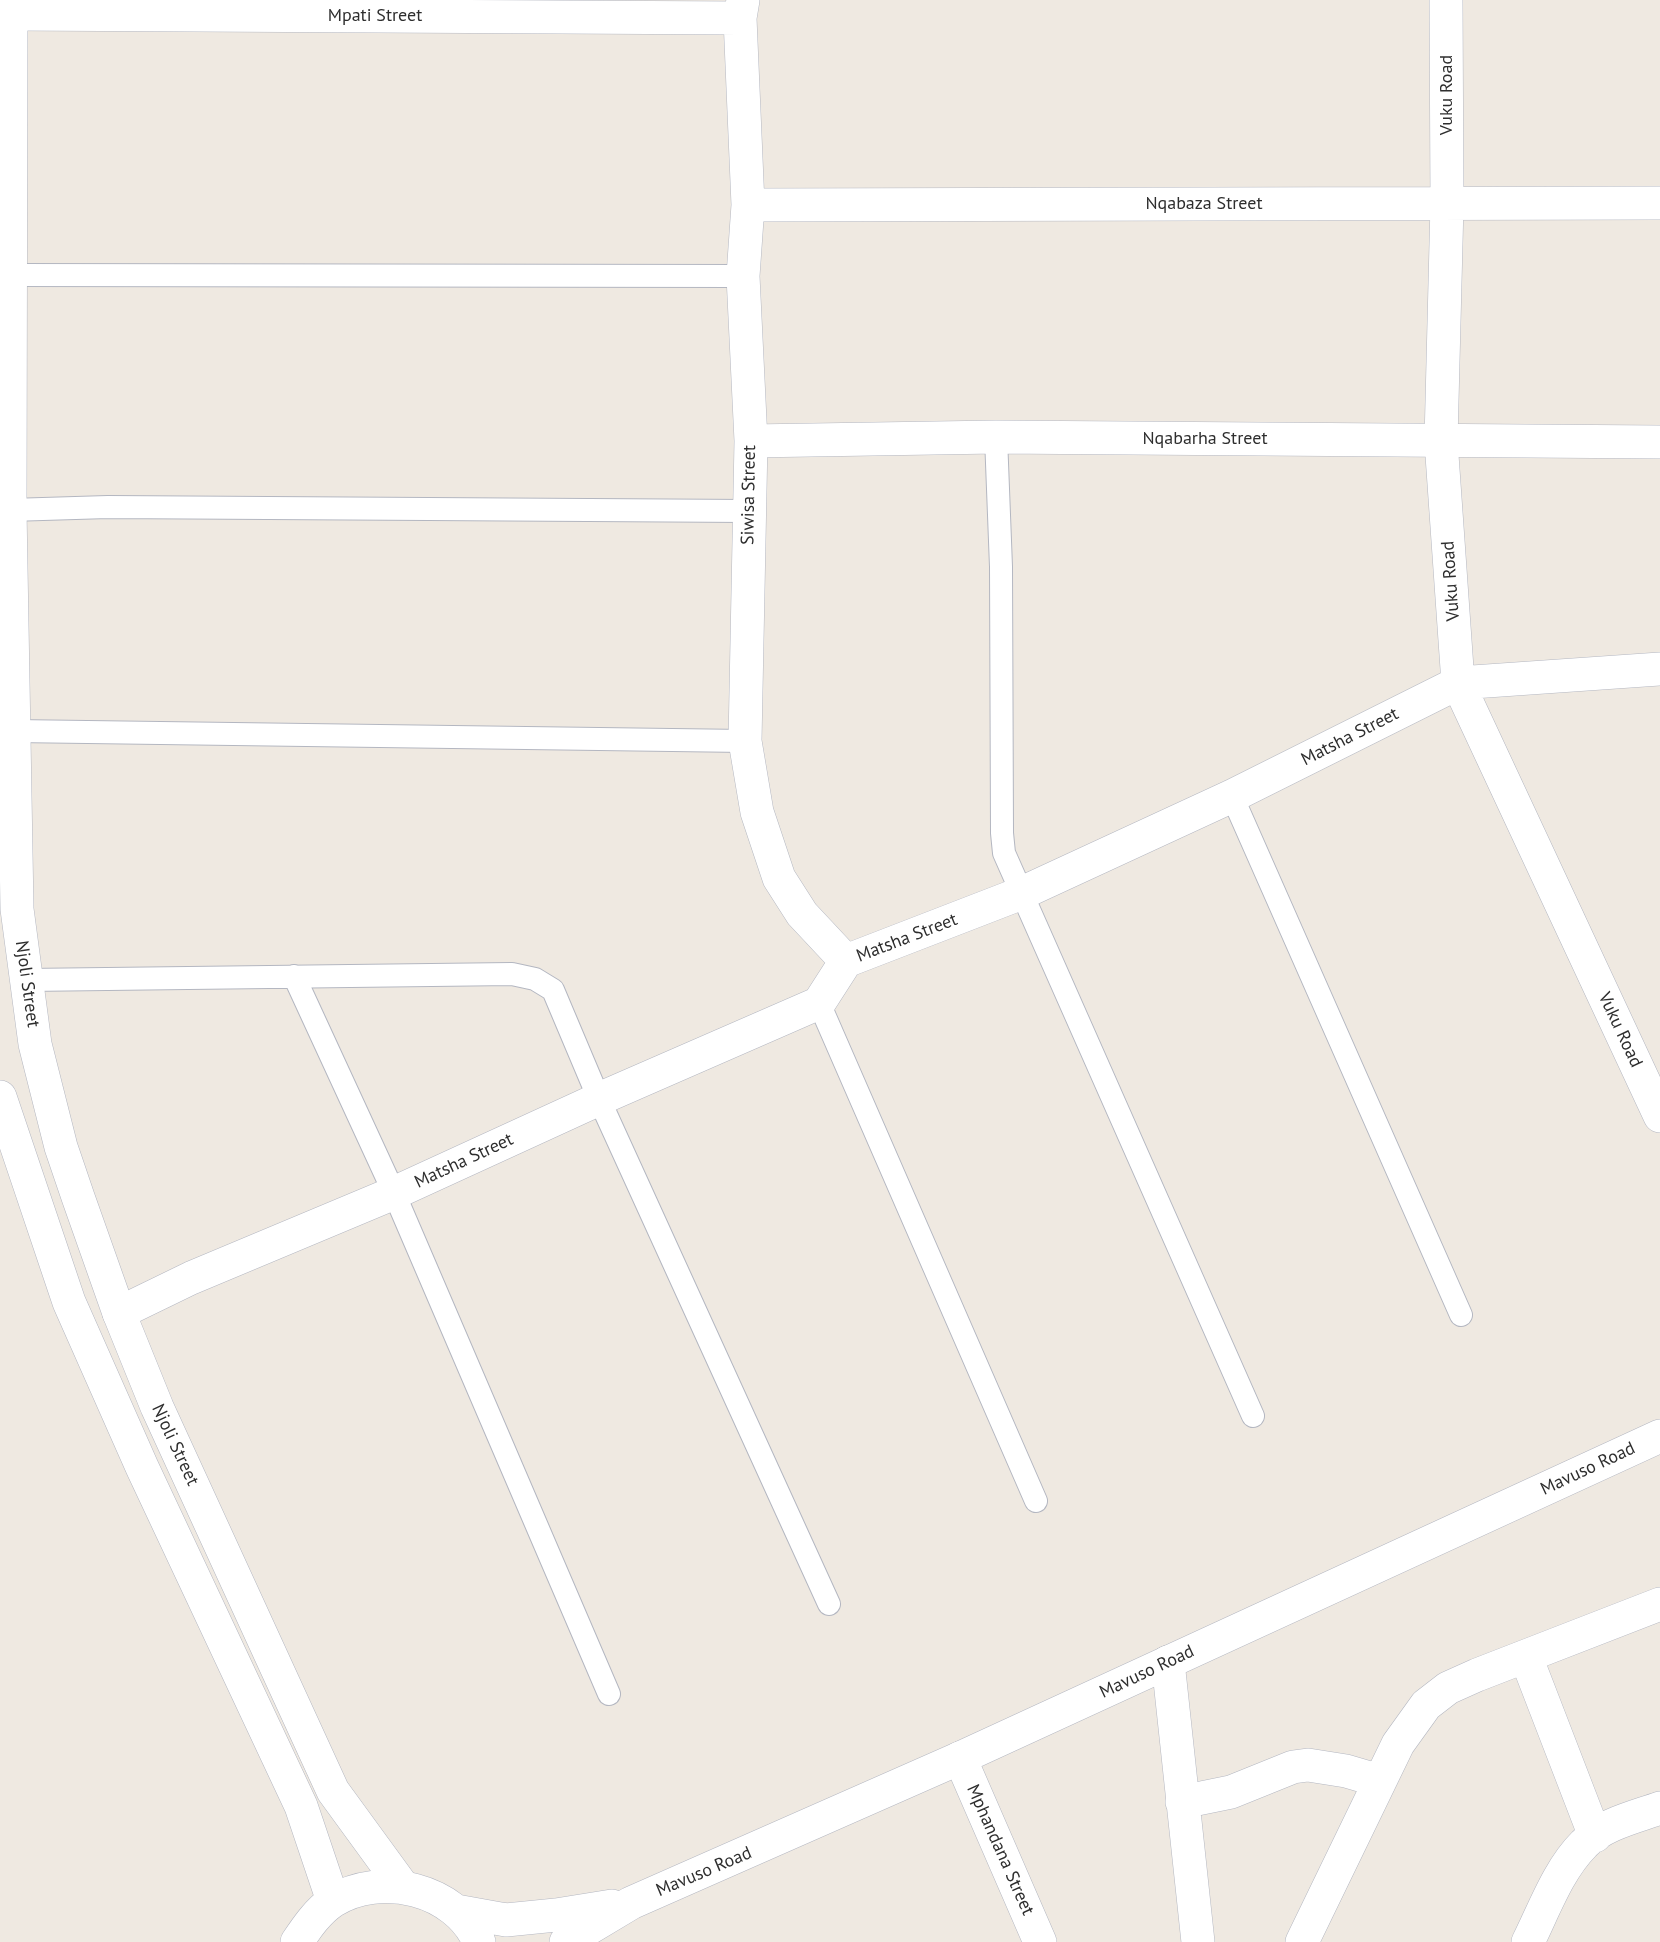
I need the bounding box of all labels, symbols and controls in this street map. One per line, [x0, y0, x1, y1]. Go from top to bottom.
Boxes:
street label: Mpati Street [328, 5, 422, 27]
street label: Vuku Road [1436, 55, 1458, 135]
street label: Nqabaza Street [1145, 193, 1263, 215]
street label: Nqabarha Street [1142, 428, 1268, 450]
street label: Siwisa Street [737, 445, 761, 545]
street label: Vuku Road [1437, 540, 1465, 622]
street label: Matsha Street [1298, 703, 1402, 771]
street label: Matsha Street [853, 909, 961, 967]
street label: Njoli Street [10, 939, 44, 1029]
street label: Vuku Road [1593, 989, 1647, 1071]
street label: Matsha Street [411, 1129, 517, 1193]
street label: Njoli Street [147, 1401, 203, 1489]
street label: Mavuso Road [1537, 1438, 1639, 1500]
street label: Mavuso Road [1096, 1641, 1198, 1703]
street label: Mphandana Street [962, 1781, 1038, 1919]
street label: Mavuso Road [653, 1842, 755, 1902]

